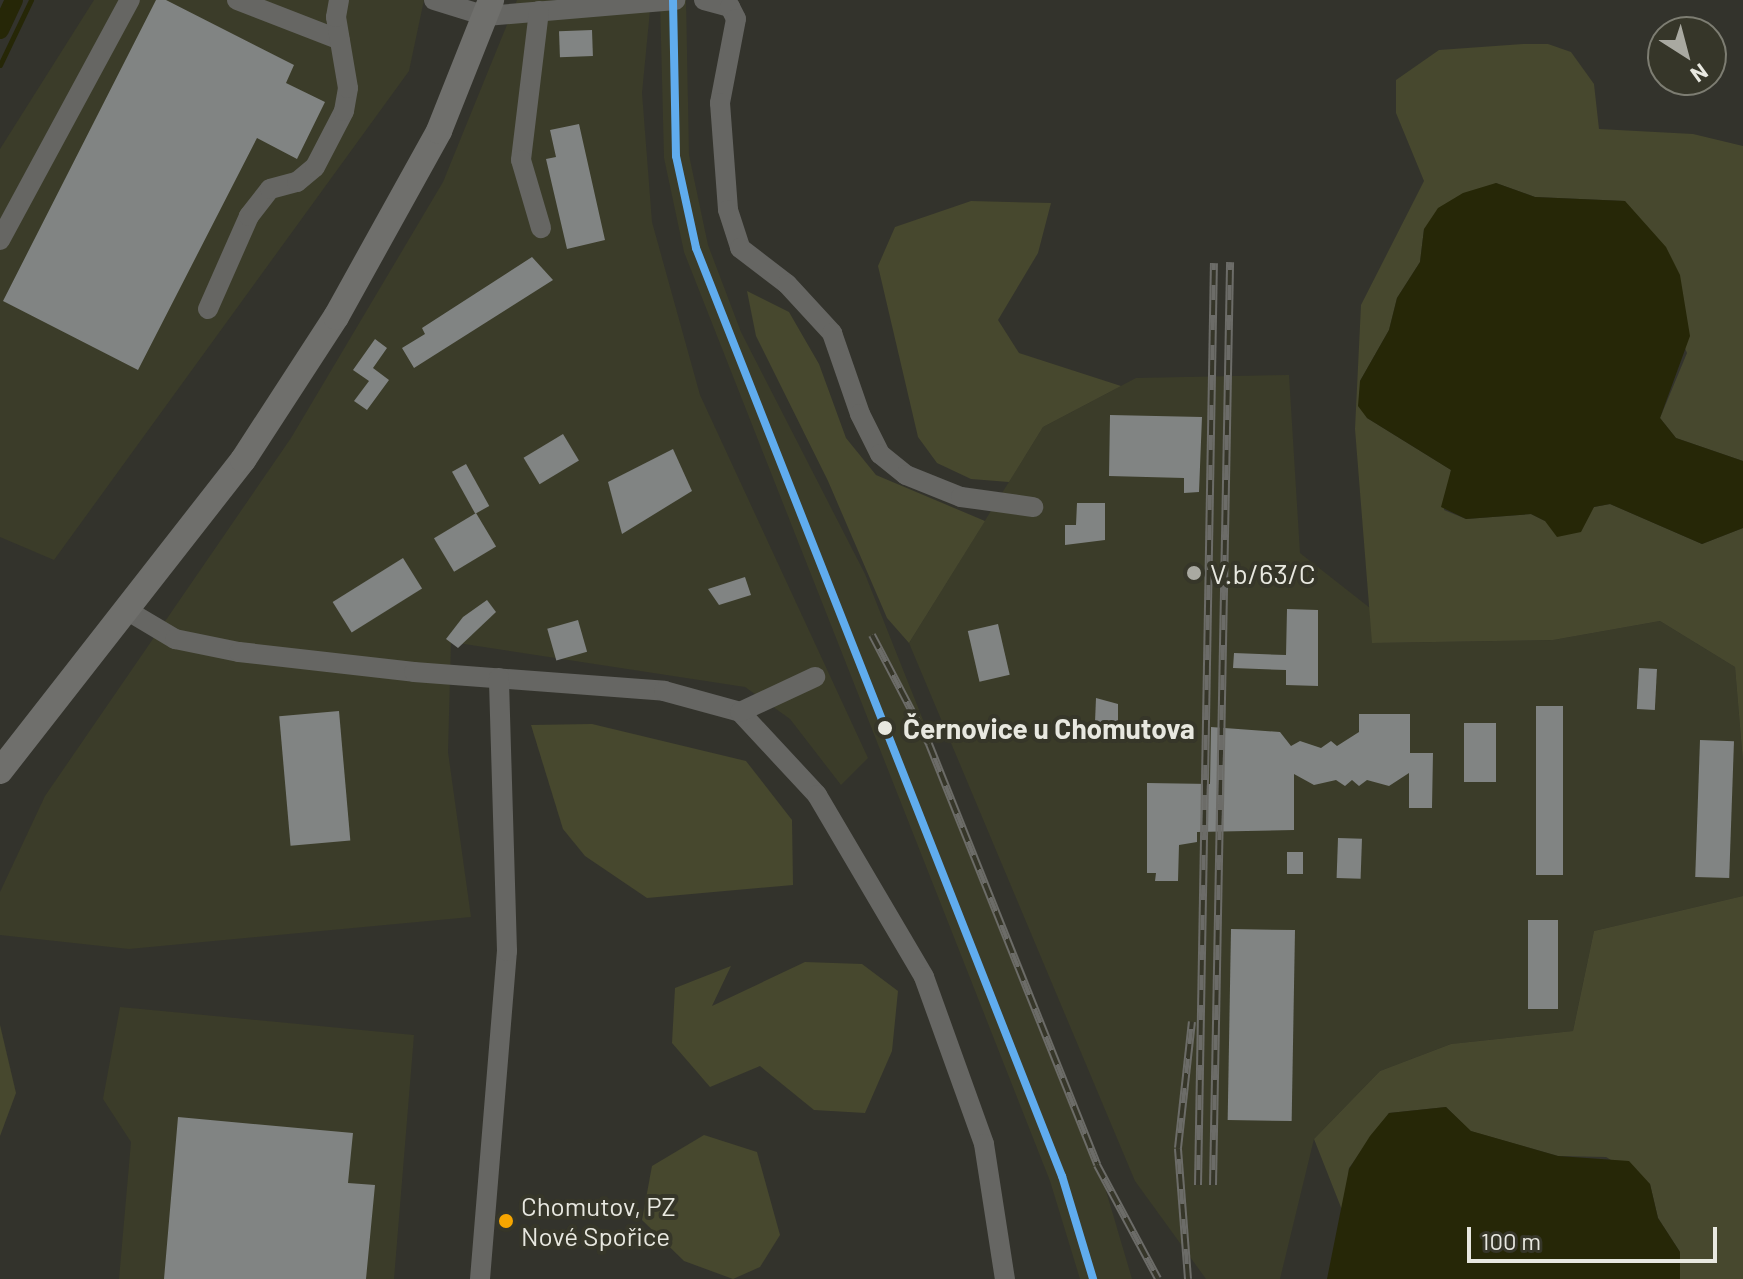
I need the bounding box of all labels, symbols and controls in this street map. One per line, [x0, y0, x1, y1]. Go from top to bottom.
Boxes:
north arrow [1647, 16, 1727, 96]
text: N [1686, 59, 1714, 89]
place label: V.b/63/C [1210, 556, 1316, 590]
marker: V.b/63/C [1185, 564, 1203, 582]
place label: Černovice u Chomutova [903, 711, 1195, 745]
marker: Černovice u Chomutova [874, 717, 896, 739]
place label: Chomutov, PZ Nové Spořice [521, 1190, 676, 1252]
scale bar [1471, 1211, 1721, 1261]
marker: Chomutov, PZ Nové Spořice [498, 1213, 514, 1229]
text: 100 m [1481, 1226, 1541, 1255]

